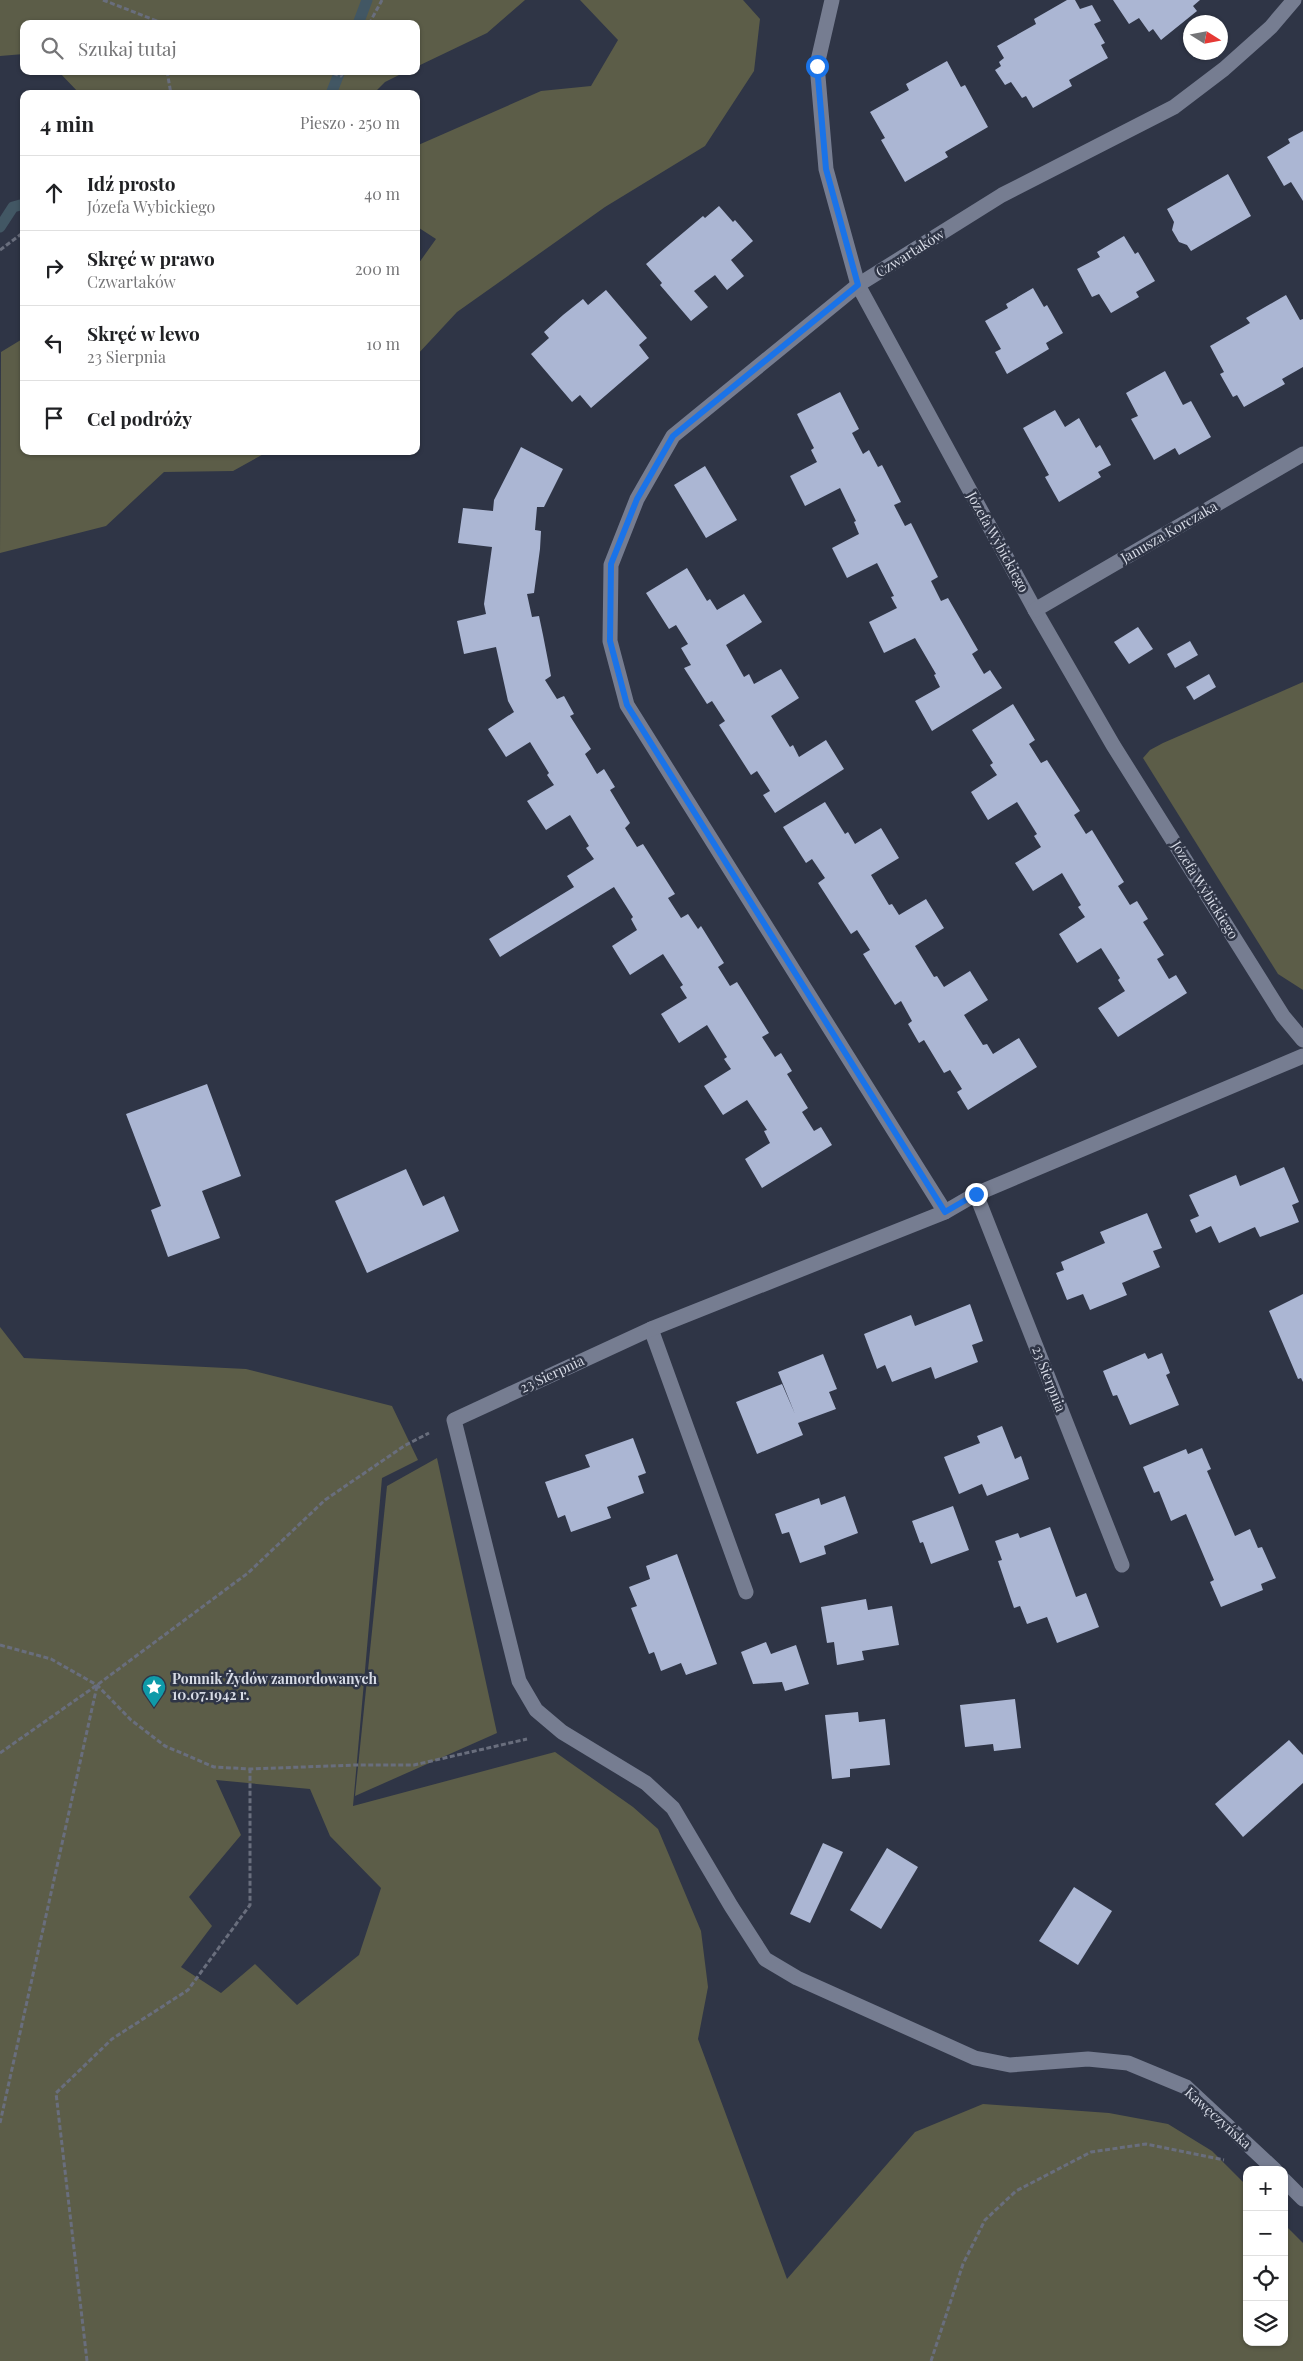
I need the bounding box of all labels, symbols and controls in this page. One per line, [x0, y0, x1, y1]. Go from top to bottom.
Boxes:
north arrow [1183, 15, 1228, 60]
search box [20, 20, 420, 75]
icon: search [38, 34, 66, 62]
text: Szukaj tutaj [78, 35, 177, 61]
route start [806, 55, 829, 78]
text: 4 min [40, 109, 94, 137]
text: Pieszo · 250 m [300, 112, 400, 133]
text: Idź prosto [87, 170, 175, 196]
icon: ahead [40, 179, 68, 207]
text: 40 m [364, 183, 400, 204]
text: Józefa Wybickiego [87, 196, 215, 217]
street label: Czwartaków [872, 224, 948, 281]
text: Skręć w prawo [87, 245, 215, 271]
icon: right [40, 254, 68, 282]
text: 200 m [355, 258, 400, 279]
text: Czwartaków [87, 271, 176, 292]
text: Skręć w lewo [87, 320, 200, 346]
icon: left [40, 329, 68, 357]
text: 10 m [366, 333, 400, 354]
text: 23 Sierpnia [87, 346, 166, 367]
icon: arrive [40, 404, 68, 432]
text: Cel podróży [87, 405, 192, 431]
street label: Józefa Wybickiego [962, 487, 1034, 596]
street label: Janusza Korczaka [1116, 496, 1221, 567]
street label: Józefa Wybickiego [1167, 836, 1243, 943]
route end [965, 1183, 988, 1206]
street label: 23 Sierpnia [1028, 1343, 1071, 1414]
street label: 23 Sierpnia [516, 1350, 587, 1397]
place label: Pomnik Żydów zamordowanych 10.07.1942 r. [172, 1669, 377, 1704]
place icon: Pomnik Żydów zamordowanych 10.07.1942 r. [141, 1674, 167, 1708]
street label: Kawęczyńska [1181, 2083, 1256, 2153]
map controls [1243, 2166, 1288, 2346]
button: + [1243, 2166, 1288, 2211]
button: − [1243, 2211, 1288, 2256]
button: locate [1243, 2256, 1288, 2301]
button: layers [1243, 2301, 1288, 2346]

